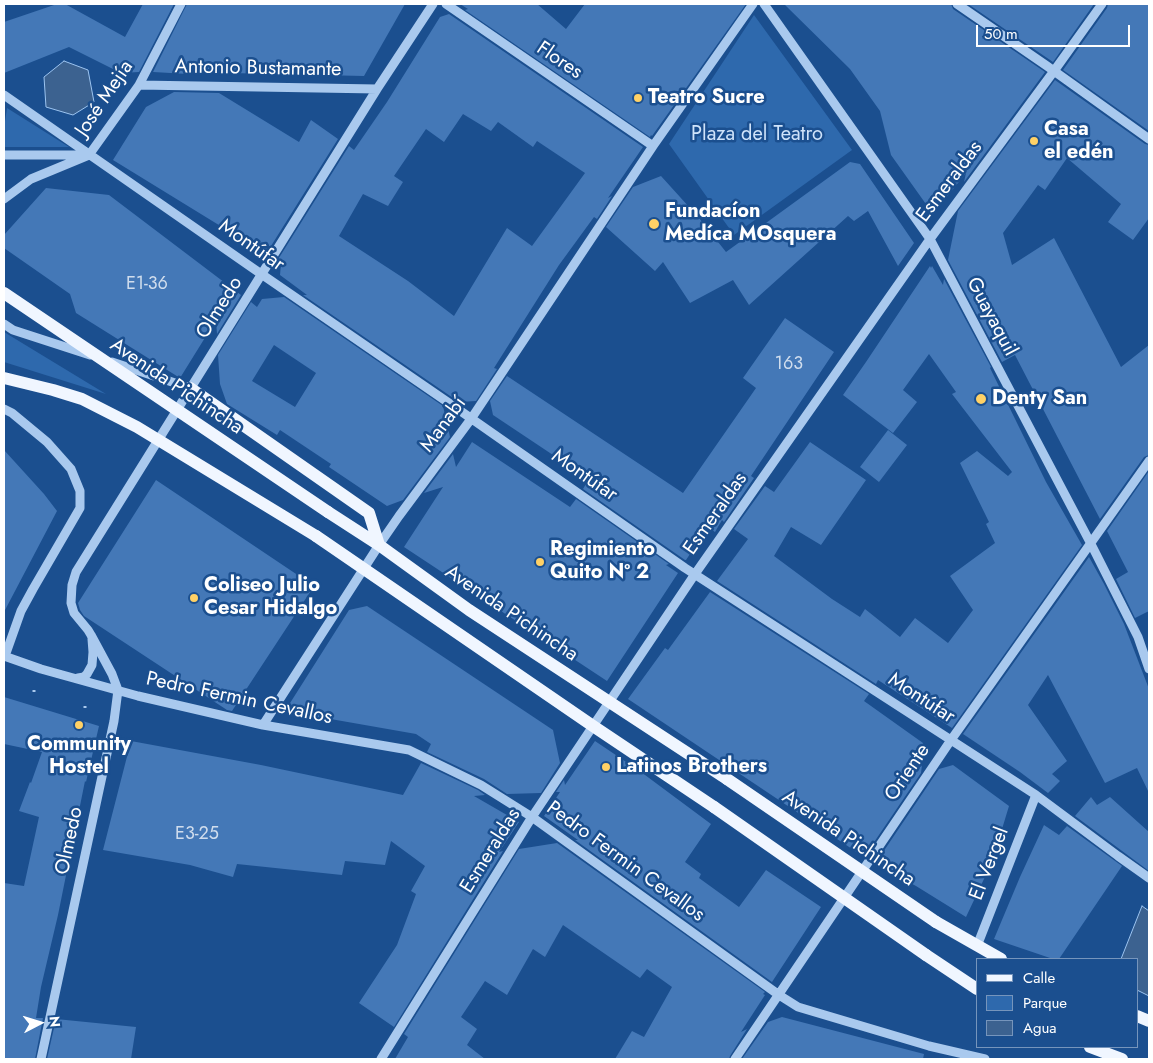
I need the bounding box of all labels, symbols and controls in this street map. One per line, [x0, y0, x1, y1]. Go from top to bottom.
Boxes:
scale bar [978, 15, 1132, 47]
text: 50 m [984, 23, 1018, 45]
street label: Flores [531, 37, 587, 85]
street label: José Mejía [71, 56, 139, 142]
street label: Antonio Bustamante [174, 56, 342, 82]
place label: Teatro Sucre [648, 86, 765, 110]
marker: Teatro Sucre [632, 92, 644, 104]
place label: Casa el edén [1044, 118, 1114, 165]
park label: Plaza del Teatro [691, 123, 823, 147]
marker: Casa el edén [1028, 135, 1040, 147]
street label: Esmeraldas [912, 137, 988, 227]
place label: Fundacíon Medíca MOsquera [665, 200, 836, 247]
street label: Montúfar [213, 215, 289, 277]
marker: Fundacíon Medíca MOsquera [647, 217, 661, 231]
street label: Olmedo [192, 273, 248, 343]
house number: E1-36 [126, 274, 168, 296]
street label: Guayaquil [960, 274, 1022, 360]
street label: Avenida Pichincha [105, 334, 247, 440]
house number: 163 [775, 354, 803, 376]
place label: Denty San [992, 387, 1087, 411]
marker: Denty San [974, 392, 988, 406]
street label: Manabí [416, 393, 472, 457]
street label: Montúfar [546, 445, 622, 507]
street label: Esmeraldas [679, 468, 753, 560]
place label: Regimiento Quito Nº 2 [550, 538, 655, 585]
marker: Regimiento Quito Nº 2 [534, 556, 546, 568]
street label: Avenida Pichincha [440, 561, 582, 667]
place label: Coliseo Julio Cesar Hidalgo [204, 574, 337, 621]
marker: Coliseo Julio Cesar Hidalgo [188, 592, 200, 604]
street label: Pedro Fermin Cevallos [144, 668, 334, 730]
street label: Montúfar [883, 668, 959, 730]
marker: Community Hostel [73, 719, 85, 731]
place label: Community Hostel [27, 733, 131, 780]
street label: Oriente [880, 740, 936, 806]
place label: Latinos Brothers [616, 755, 767, 779]
marker: Latinos Brothers [600, 761, 612, 773]
street label: Avenida Pichincha [777, 786, 919, 892]
street label: Pedro Fermin Cevallos [541, 797, 709, 927]
street label: Esmeraldas [456, 804, 526, 898]
street label: Olmedo [51, 805, 89, 877]
house number: E3-25 [175, 824, 219, 846]
street label: El Vergel [965, 824, 1015, 904]
legend [976, 958, 1138, 1048]
text: Calle [1023, 967, 1055, 989]
text: Parque [1023, 992, 1067, 1014]
north arrow [15, 998, 65, 1048]
text: N [44, 1015, 65, 1028]
text: Agua [1023, 1017, 1057, 1039]

